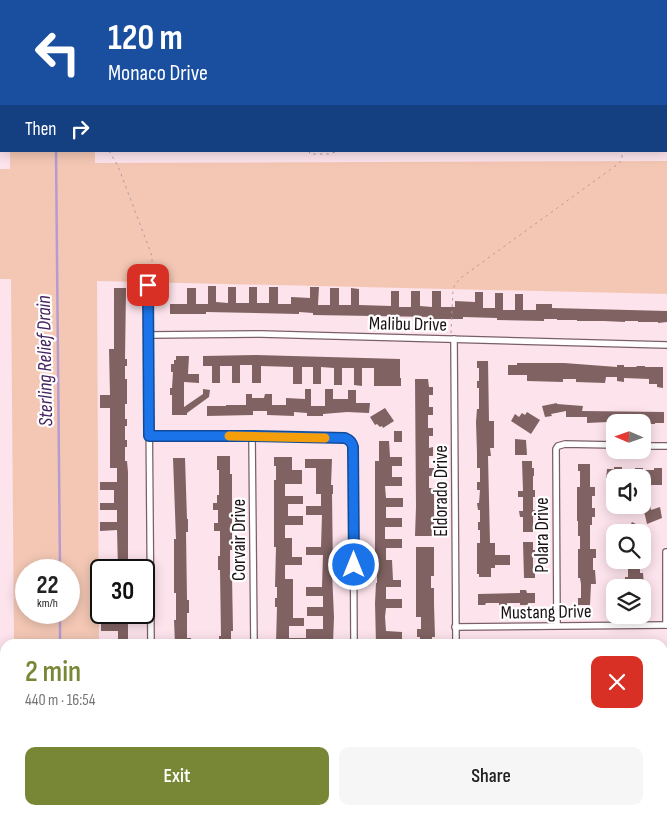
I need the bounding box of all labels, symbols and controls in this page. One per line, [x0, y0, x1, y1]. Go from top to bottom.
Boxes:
text: 120 m [108, 17, 183, 60]
icon: left [25, 20, 90, 85]
text: Monaco Drive [108, 60, 208, 87]
icon: right [66, 115, 94, 143]
text: Then [25, 118, 56, 141]
pin [127, 264, 169, 306]
icon: arrive [134, 271, 162, 299]
water label: Sterling Relief Drain [32, 295, 58, 427]
street label: Malibu Drive [369, 312, 447, 337]
north arrow [606, 414, 651, 459]
map controls [606, 414, 651, 624]
street label: Eldorado Drive [430, 445, 453, 537]
button: sound [606, 469, 651, 514]
street label: Polara Drive [531, 497, 554, 573]
street label: Corvair Drive [228, 499, 251, 581]
button: search [606, 524, 651, 569]
position arrow [327, 538, 379, 590]
speed limit sign: 30 [90, 559, 155, 624]
text: 22 [37, 570, 58, 601]
button: layers [606, 579, 651, 624]
text: km/h [37, 596, 58, 611]
street label: Mustang Drive [500, 600, 592, 625]
text: 2 min [25, 654, 81, 690]
button: close [591, 656, 643, 708]
text: 440 m · 16:54 [25, 691, 95, 710]
button: Exit [25, 747, 329, 805]
button: Share [339, 747, 643, 805]

